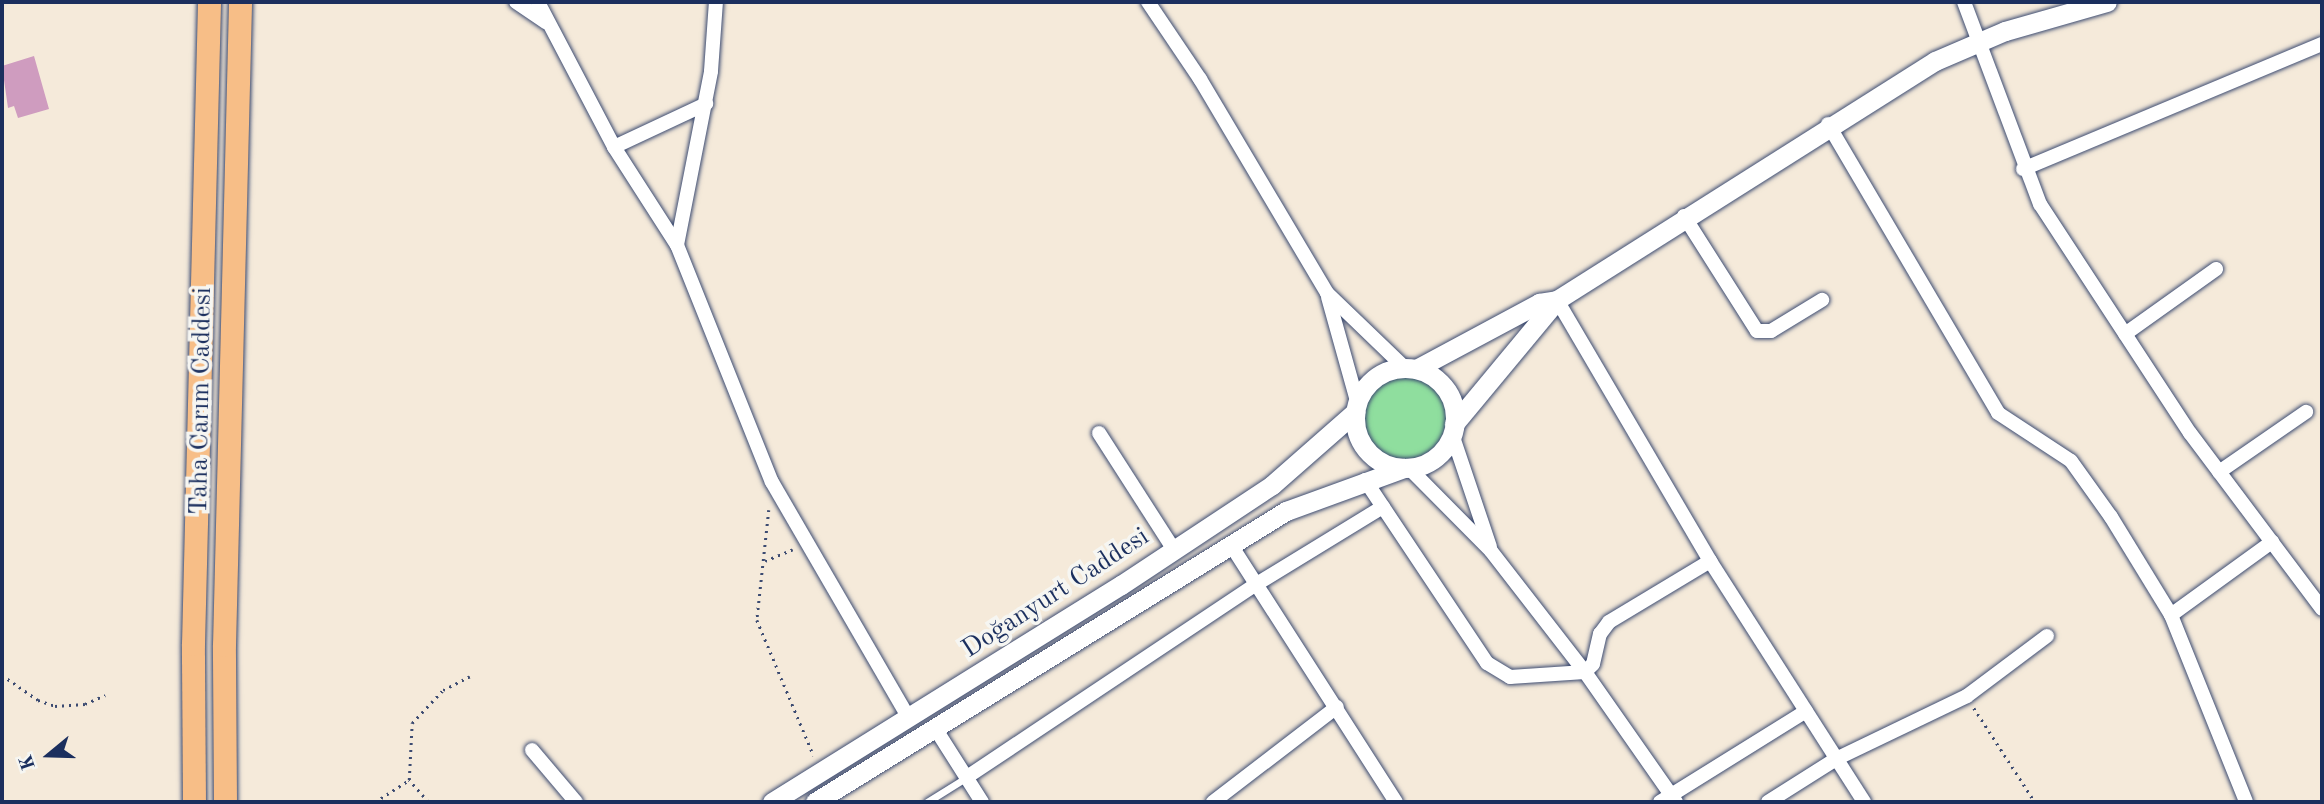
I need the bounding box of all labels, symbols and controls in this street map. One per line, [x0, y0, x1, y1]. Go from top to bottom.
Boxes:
street label: Taha Carım Caddesi [184, 287, 220, 515]
street label: Doğanyurt Caddesi [957, 522, 1155, 666]
north arrow [14, 720, 84, 790]
text: K [17, 752, 40, 772]

